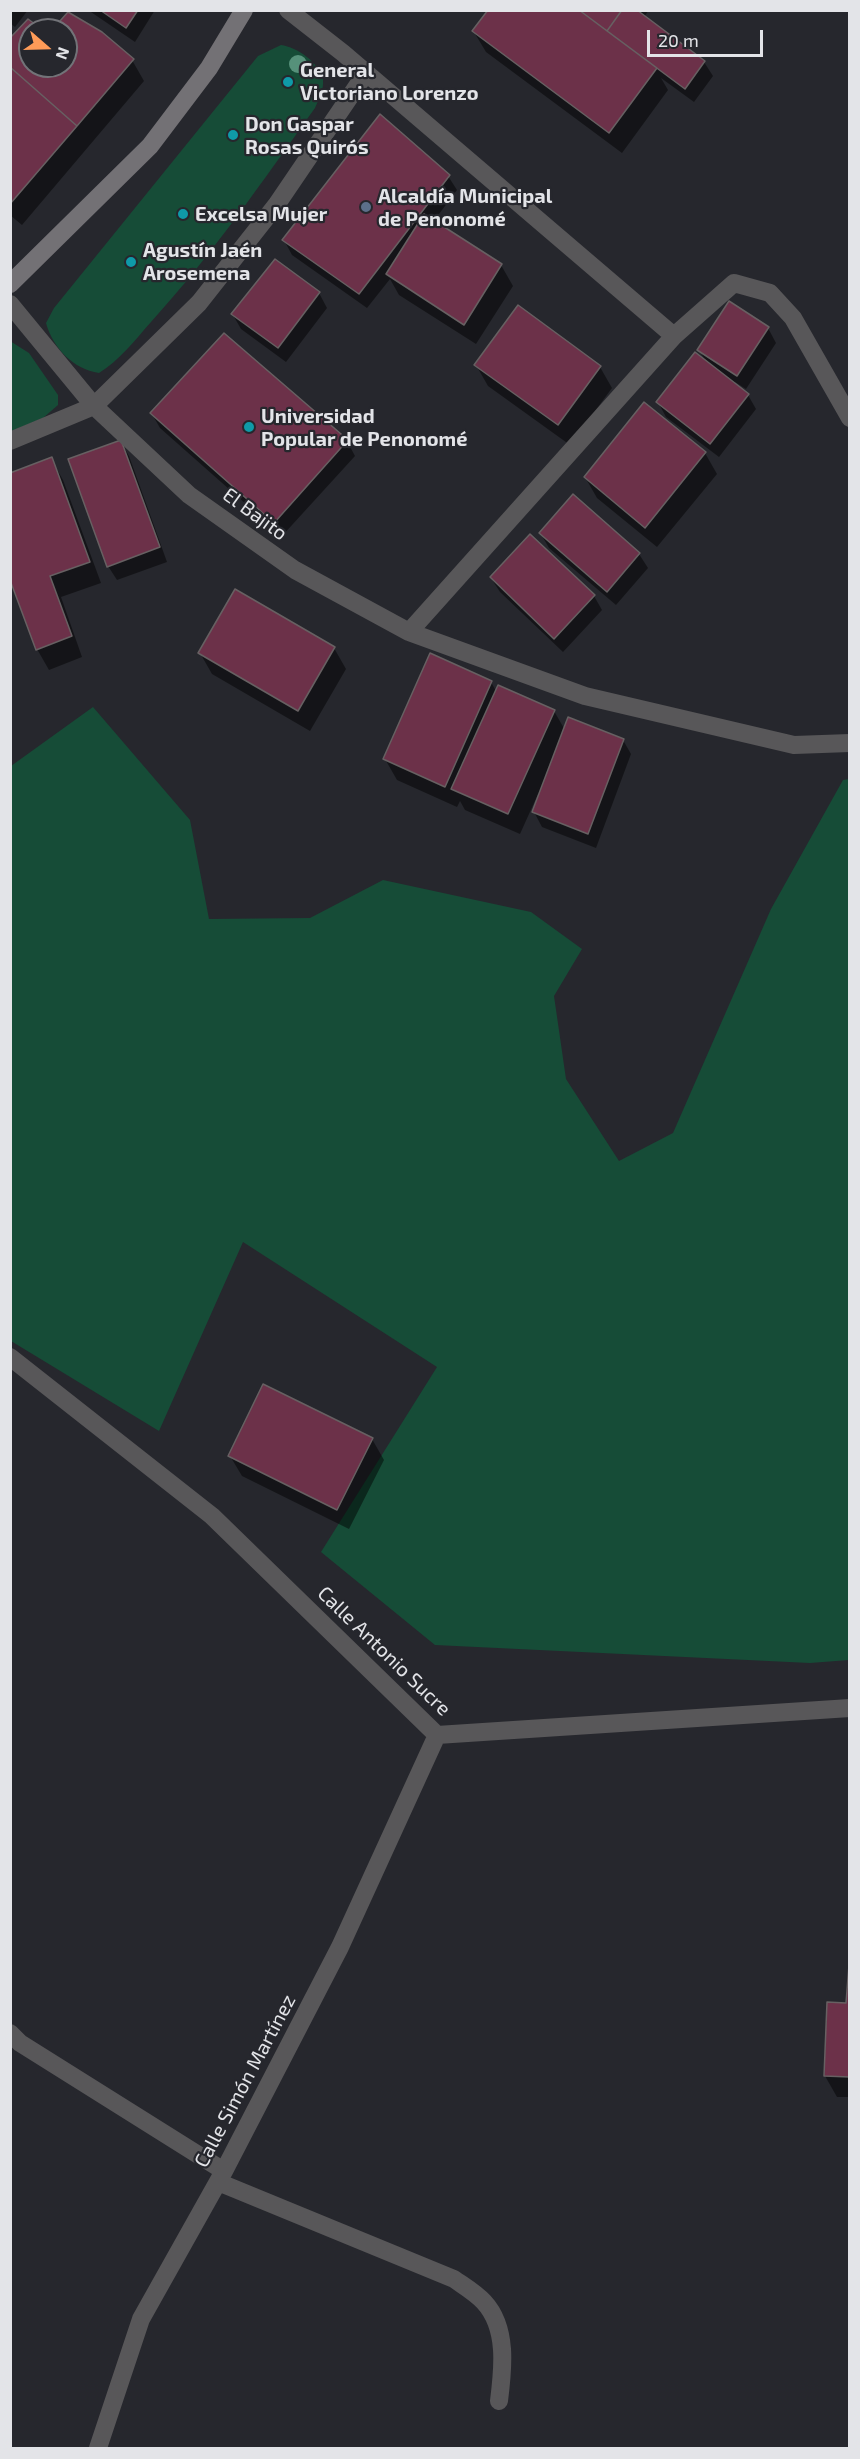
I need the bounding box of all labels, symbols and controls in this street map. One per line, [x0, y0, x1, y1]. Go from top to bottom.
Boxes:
north arrow [18, 18, 78, 78]
scale bar [650, 18, 766, 56]
text: 20 m [658, 29, 699, 51]
text: N [53, 45, 74, 62]
place label: General Victoriano Lorenzo [300, 58, 479, 105]
marker: General Victoriano Lorenzo [281, 75, 295, 89]
place label: Don Gaspar Rosas Quirós [245, 112, 369, 159]
marker: Don Gaspar Rosas Quirós [226, 128, 240, 142]
place label: Alcaldía Municipal de Penonomé [378, 184, 552, 231]
marker: Alcaldía Municipal de Penonomé [359, 200, 373, 214]
place label: Excelsa Mujer [195, 202, 327, 226]
marker: Excelsa Mujer [176, 207, 190, 221]
place label: Agustín Jaén Arosemena [143, 238, 262, 285]
marker: Agustín Jaén Arosemena [124, 255, 138, 269]
place label: Universidad Popular de Penonomé [261, 404, 467, 451]
marker: Universidad Popular de Penonomé [242, 420, 256, 434]
street label: El Bajito [218, 483, 292, 545]
street label: Calle Antonio Sucre [312, 1581, 456, 1721]
street label: Calle Simón Martínez [189, 1990, 301, 2172]

